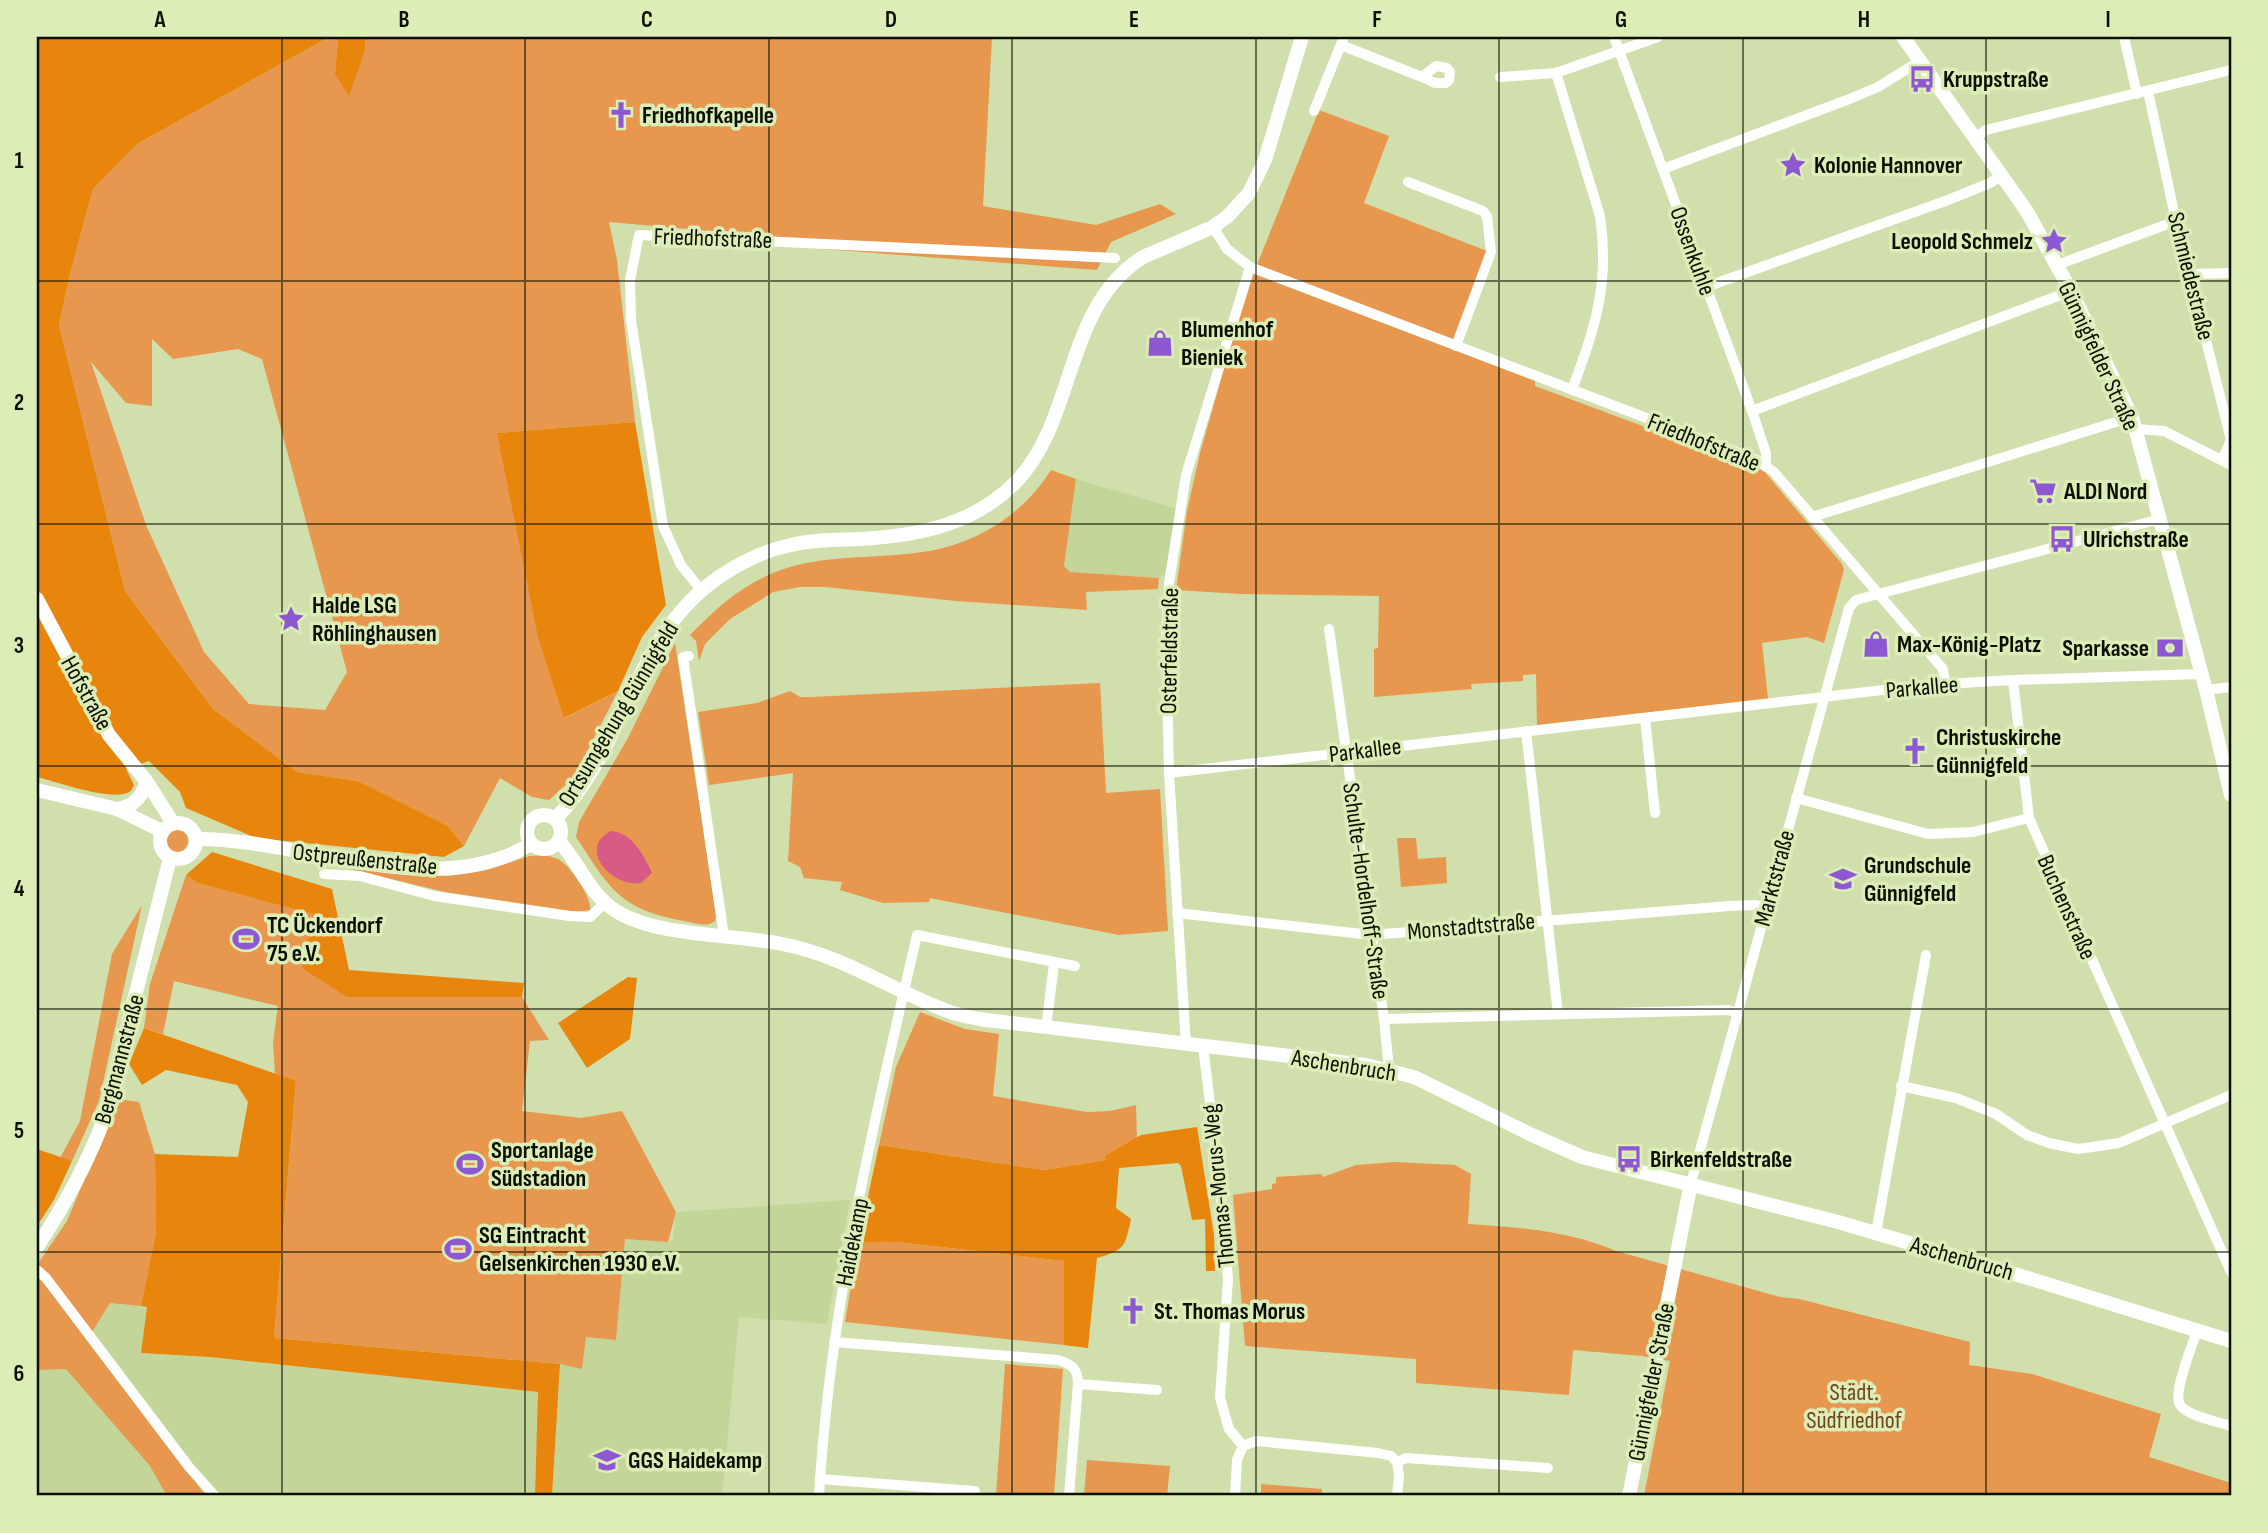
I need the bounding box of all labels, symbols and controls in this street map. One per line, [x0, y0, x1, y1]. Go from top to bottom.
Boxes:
text: A [154, 6, 167, 34]
text: B [399, 6, 410, 34]
text: C [641, 6, 653, 34]
text: D [885, 6, 897, 34]
text: E [1129, 6, 1139, 34]
text: F [1372, 6, 1382, 34]
text: G [1615, 6, 1627, 34]
text: H [1858, 6, 1870, 34]
text: I [2105, 6, 2111, 34]
bus stop icon: Kruppstraße [1907, 64, 1937, 94]
place label: Kruppstraße [1943, 65, 2049, 94]
church icon: Friedhofkapelle [606, 100, 636, 130]
place label: Friedhofkapelle [642, 101, 774, 130]
text: 1 [14, 147, 24, 175]
place icon: Kolonie Hannover [1778, 150, 1808, 180]
place label: Kolonie Hannover [1814, 151, 1963, 180]
street label: Ossenkuhle [1663, 203, 1722, 300]
street label: Schmiedestraße [2161, 209, 2220, 343]
street label: Friedhofstraße [653, 222, 773, 255]
place icon: Leopold Schmelz [2039, 226, 2069, 256]
place label: Leopold Schmelz [1891, 227, 2033, 256]
street label: Günnigfelder Straße [2051, 277, 2146, 435]
place label: Blumenhof Bieniek [1181, 315, 1274, 372]
shop icon: Blumenhof Bieniek [1145, 328, 1175, 358]
text: 2 [14, 389, 24, 417]
street label: Friedhofstraße [1643, 407, 1764, 478]
supermarket icon: ALDI Nord [2028, 476, 2058, 506]
place label: ALDI Nord [2063, 477, 2147, 506]
bus stop icon: Ulrichstraße [2047, 524, 2077, 554]
place label: Ulrichstraße [2083, 525, 2189, 554]
street label: Osterfeldstraße [1154, 588, 1185, 714]
place label: Halde LSG Röhlinghausen [312, 591, 437, 648]
place icon: Halde LSG Röhlinghausen [276, 604, 306, 634]
street label: Ortsumgehung Günnigfeld [552, 617, 685, 812]
shop icon: Max-König-Platz [1861, 629, 1891, 659]
place label: Max-König-Platz [1897, 630, 2041, 659]
text: 3 [14, 632, 24, 660]
bank icon: Sparkasse [2155, 633, 2185, 663]
place label: Sparkasse [2062, 634, 2149, 663]
street label: Hofstraße [54, 651, 119, 735]
street label: Parkallee [1885, 670, 1959, 705]
place label: Christuskirche Günnigfeld [1936, 723, 2061, 780]
street label: Parkallee [1327, 732, 1403, 769]
church icon: Christuskirche Günnigfeld [1900, 736, 1930, 766]
street label: Schulte-Hordelhoff-Straße [1336, 781, 1395, 1001]
street label: Marktstraße [1748, 827, 1801, 929]
street label: Ostpreußenstraße [291, 837, 439, 882]
street label: Buchenstraße [2031, 850, 2103, 964]
place label: Grundschule Günnigfeld [1864, 851, 1971, 908]
school or university icon: Grundschule Günnigfeld [1828, 864, 1858, 894]
text: 4 [14, 875, 25, 903]
street label: Monstadtstraße [1406, 906, 1536, 947]
place label: TC Ückendorf 75 e.V. [267, 911, 383, 968]
sports icon: TC Ückendorf 75 e.V. [231, 924, 261, 954]
street label: Bergmannstraße [88, 991, 151, 1127]
street label: Aschenbruch [1289, 1043, 1398, 1088]
street label: Thomas-Morus-Weg [1195, 1103, 1242, 1269]
text: 5 [14, 1117, 24, 1145]
place label: Sportanlage Südstadion [491, 1136, 594, 1193]
bus stop icon: Birkenfeldstraße [1614, 1144, 1644, 1174]
place label: Birkenfeldstraße [1650, 1145, 1792, 1174]
sports icon: Sportanlage Südstadion [455, 1149, 485, 1179]
street label: Haidekamp [830, 1195, 875, 1289]
place label: SG Eintracht Gelsenkirchen 1930 e.V. [479, 1221, 680, 1278]
street label: Aschenbruch [1906, 1230, 2017, 1287]
sports icon: SG Eintracht Gelsenkirchen 1930 e.V. [443, 1234, 473, 1264]
church icon: St. Thomas Morus [1118, 1296, 1148, 1326]
place label: St. Thomas Morus [1154, 1297, 1305, 1326]
street label: Günnigfelder Straße [1622, 1301, 1681, 1464]
text: 6 [14, 1360, 24, 1388]
park label: Städt. Südfriedhof [1806, 1378, 1903, 1435]
school or university icon: GGS Haidekamp [592, 1445, 622, 1475]
place label: GGS Haidekamp [628, 1446, 762, 1475]

